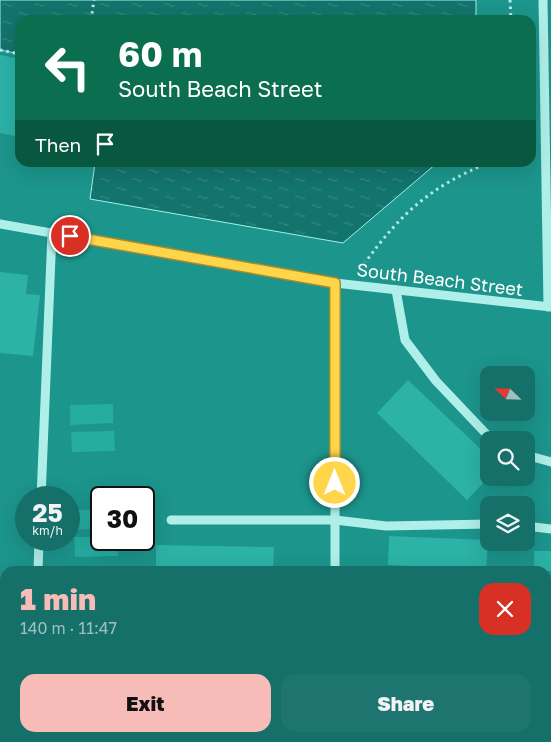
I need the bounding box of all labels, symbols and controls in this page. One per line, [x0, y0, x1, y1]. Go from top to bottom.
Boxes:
text: 60 m [118, 33, 202, 75]
icon: left [35, 35, 100, 100]
text: South Beach Street [118, 75, 323, 102]
icon: arrive [91, 130, 119, 158]
text: Then [35, 133, 81, 156]
pin [49, 215, 91, 257]
icon: arrive [56, 222, 84, 250]
street label: South Beach Street [356, 258, 524, 300]
north arrow [480, 366, 535, 421]
map controls [480, 366, 535, 551]
button: search [480, 431, 535, 486]
position arrow [308, 456, 360, 508]
speed limit sign: 30 [90, 486, 155, 551]
button: layers [480, 496, 535, 551]
text: 25 [32, 497, 63, 528]
text: km/h [32, 523, 63, 538]
text: 1 min [20, 581, 96, 617]
button: close [479, 583, 531, 635]
text: 140 m · 11:47 [20, 618, 117, 638]
button: Exit [20, 674, 271, 732]
button: Share [281, 674, 531, 732]

